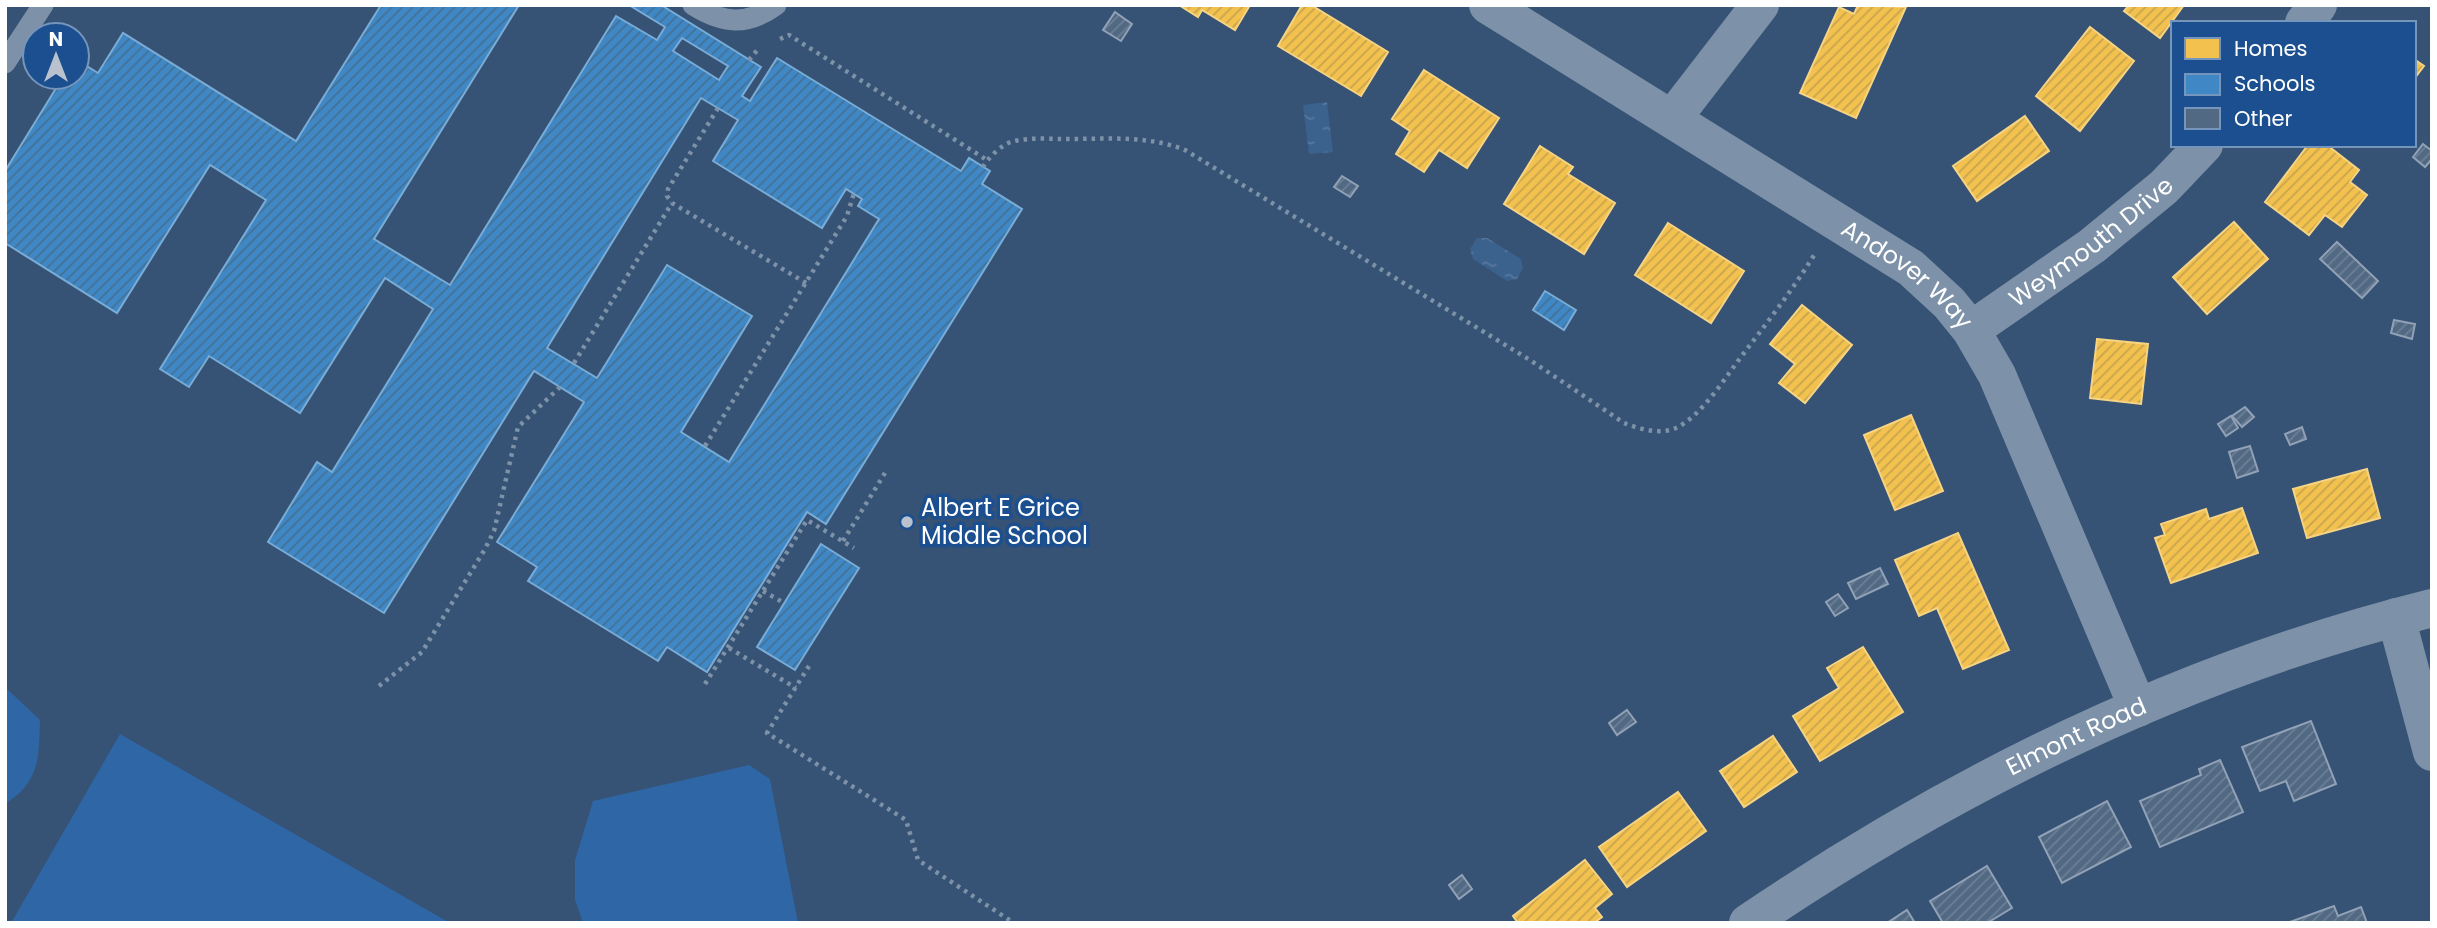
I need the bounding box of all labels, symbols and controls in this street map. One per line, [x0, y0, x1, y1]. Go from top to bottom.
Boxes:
north arrow [21, 21, 91, 91]
legend [2171, 21, 2416, 147]
text: N [49, 26, 63, 53]
text: Homes [2234, 34, 2308, 63]
text: Schools [2234, 69, 2316, 98]
text: Other [2234, 104, 2293, 133]
street label: Weymouth Drive [2002, 170, 2181, 315]
street label: Andover Way [1835, 212, 1981, 336]
place label: Albert E Grice Middle School [921, 491, 1088, 552]
marker: Albert E Grice Middle School [899, 514, 915, 530]
street label: Elmont Road [2000, 689, 2151, 783]

